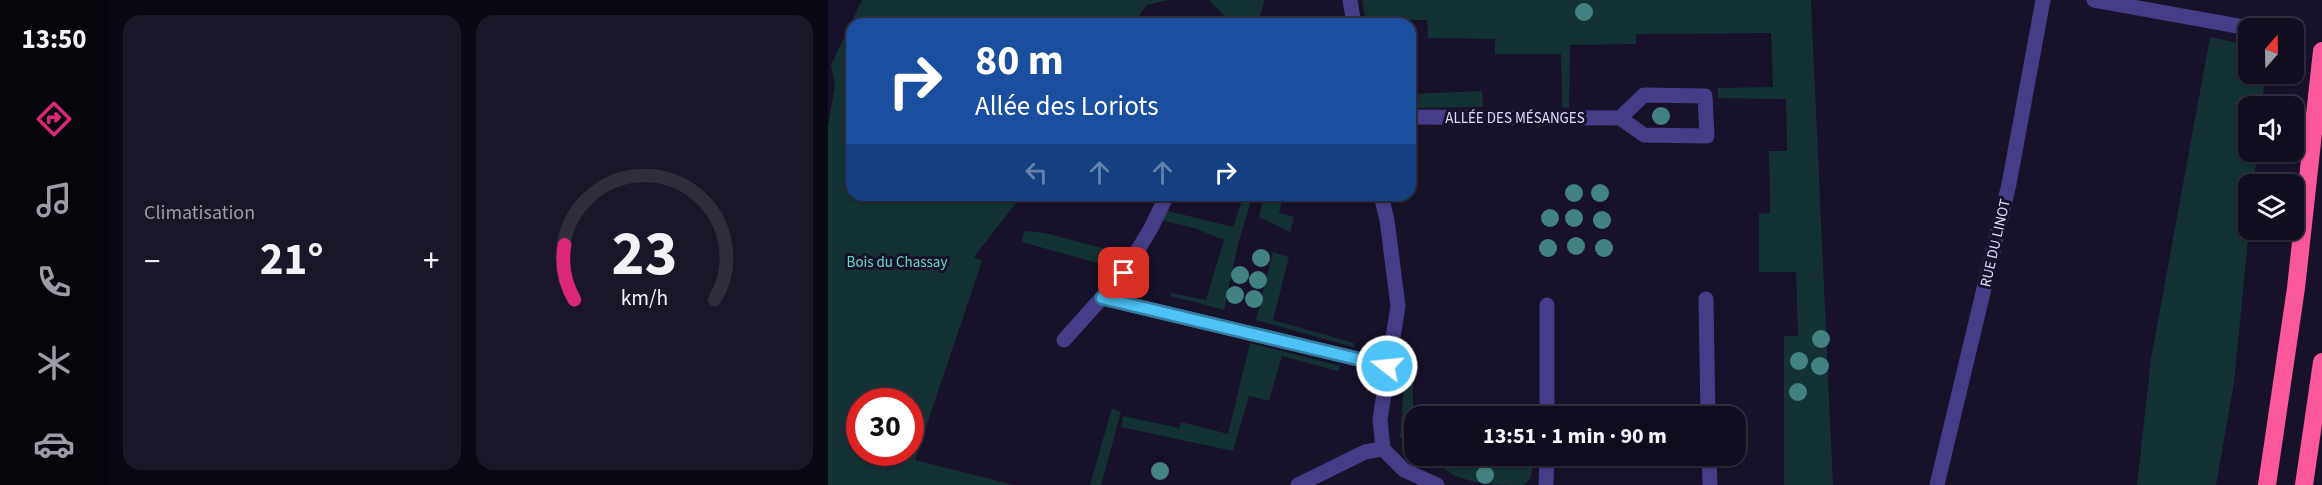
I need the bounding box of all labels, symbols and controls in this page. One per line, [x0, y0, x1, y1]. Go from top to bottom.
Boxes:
north arrow [2238, 18, 2304, 84]
map controls [2238, 18, 2304, 240]
text: 13:50 [21, 20, 87, 59]
text: 80 m [975, 31, 1064, 91]
icon: right [876, 42, 954, 120]
text: Allée des Loriots [975, 87, 1159, 126]
button: sound [2238, 96, 2304, 162]
icon: directions [33, 98, 75, 140]
street label: ALLÉE DES MÉSANGES [1445, 108, 1585, 129]
icon: left [1020, 156, 1053, 189]
icon: ahead [1083, 156, 1116, 189]
icon: ahead [1146, 156, 1179, 189]
icon: right [1209, 156, 1242, 189]
button: layers [2238, 174, 2304, 240]
icon: music [33, 179, 75, 221]
street label: RUE DU LINOT [1975, 197, 2016, 289]
text: Climatisation [144, 199, 255, 227]
text: 23 [611, 210, 677, 299]
text: 21° [260, 228, 324, 292]
text: − [144, 238, 160, 285]
text: + [423, 238, 439, 285]
pin [1098, 247, 1149, 298]
park label: Bois du Chassay [847, 252, 947, 273]
icon: arrive [1107, 256, 1140, 289]
icon: phone [33, 261, 75, 303]
text: km/h [620, 283, 668, 314]
position arrow [1355, 334, 1419, 398]
icon: climate [33, 342, 75, 384]
speed limit sign: 30 [846, 388, 924, 466]
text: 13:51 · 1 min · 90 m [1483, 420, 1667, 452]
icon: car [33, 423, 75, 465]

